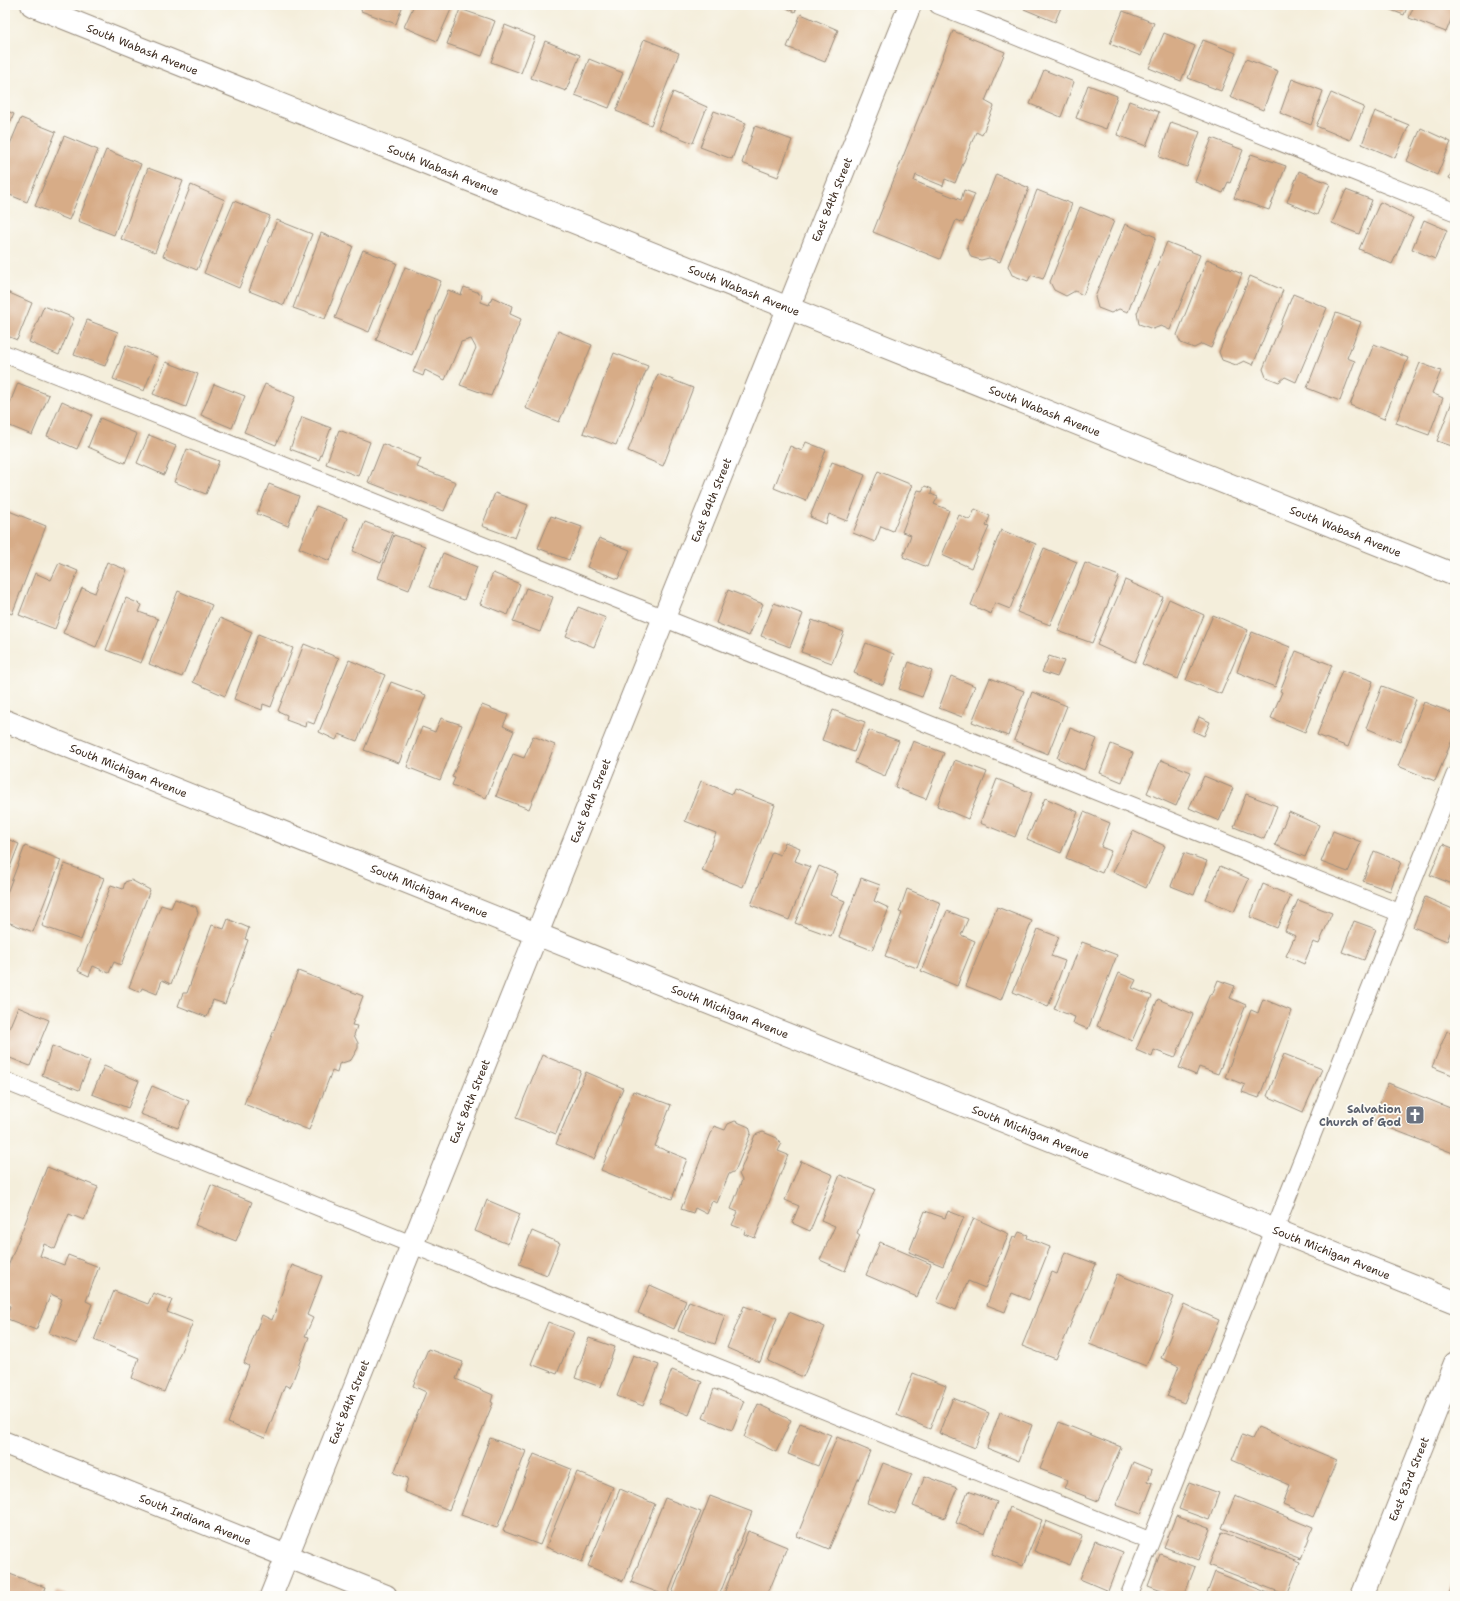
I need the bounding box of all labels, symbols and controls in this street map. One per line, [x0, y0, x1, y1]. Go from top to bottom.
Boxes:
street label: South Wabash Avenue [84, 20, 201, 78]
street label: South Wabash Avenue [385, 141, 501, 199]
street label: East 84th Street [808, 155, 856, 244]
street label: South Wabash Avenue [686, 261, 802, 319]
street label: South Wabash Avenue [987, 382, 1103, 440]
street label: East 84th Street [687, 455, 735, 545]
street label: South Wabash Avenue [1287, 502, 1404, 560]
street label: South Michigan Avenue [67, 740, 190, 801]
street label: East 84th Street [567, 756, 614, 845]
street label: South Michigan Avenue [368, 861, 490, 921]
street label: South Michigan Avenue [669, 981, 791, 1042]
street label: East 84th Street [446, 1057, 493, 1146]
street label: South Michigan Avenue [970, 1102, 1092, 1162]
place label: Salvation Church of God [1319, 1102, 1402, 1130]
church icon: Salvation Church of God [1404, 1104, 1426, 1126]
street label: South Michigan Avenue [1270, 1222, 1393, 1283]
street label: East 84th Street [325, 1357, 373, 1447]
street label: East 83rd Street [1385, 1434, 1432, 1523]
street label: South Indiana Avenue [137, 1490, 254, 1549]

